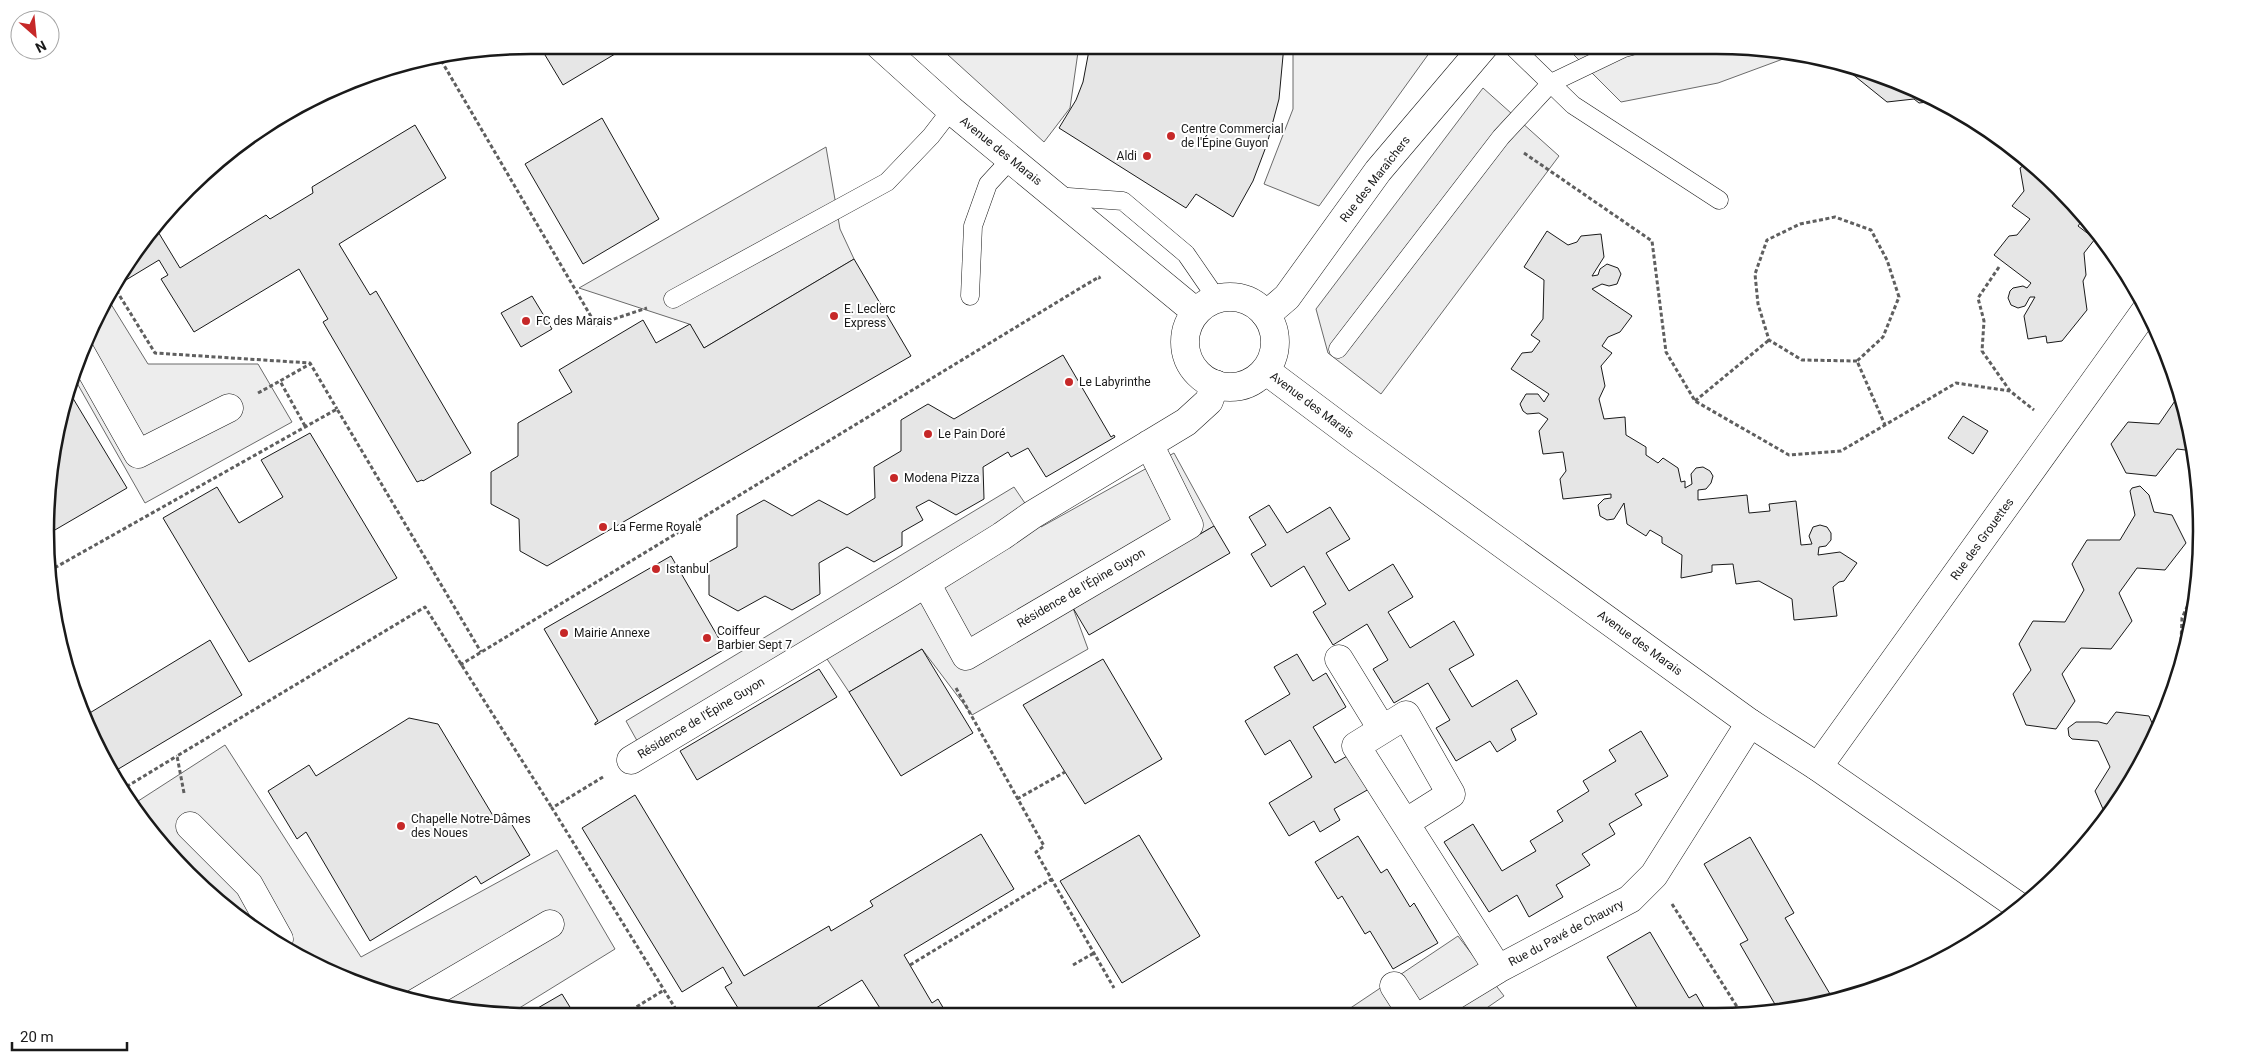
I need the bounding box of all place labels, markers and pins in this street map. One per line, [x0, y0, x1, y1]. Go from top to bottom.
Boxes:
place label: Centre Commercial de l'Épine Guyon [1181, 122, 1284, 150]
marker: Centre Commercial de l'Épine Guyon [1165, 130, 1177, 142]
place label: Aldi [1117, 149, 1137, 163]
marker: Aldi [1141, 150, 1153, 162]
place label: E. Leclerc Express [844, 302, 896, 330]
marker: E. Leclerc Express [828, 310, 840, 322]
place label: FC des Marais [536, 314, 612, 328]
marker: FC des Marais [520, 315, 532, 327]
place label: Le Labyrinthe [1079, 375, 1151, 389]
marker: Le Labyrinthe [1063, 376, 1075, 388]
place label: Le Pain Doré [938, 427, 1005, 441]
marker: Le Pain Doré [922, 428, 934, 440]
place label: Modena Pizza [904, 471, 980, 485]
marker: Modena Pizza [888, 472, 900, 484]
place label: La Ferme Royale [613, 520, 701, 534]
marker: La Ferme Royale [597, 521, 609, 533]
place label: Istanbul [666, 562, 709, 576]
marker: Istanbul [650, 563, 662, 575]
place label: Coiffeur Barbier Sept 7 [717, 624, 792, 652]
place label: Mairie Annexe [574, 626, 650, 640]
marker: Mairie Annexe [558, 627, 570, 639]
marker: Coiffeur Barbier Sept 7 [701, 632, 713, 644]
place label: Chapelle Notre-Dames des Noues [411, 812, 531, 840]
marker: Chapelle Notre-Dames des Noues [395, 820, 407, 832]

